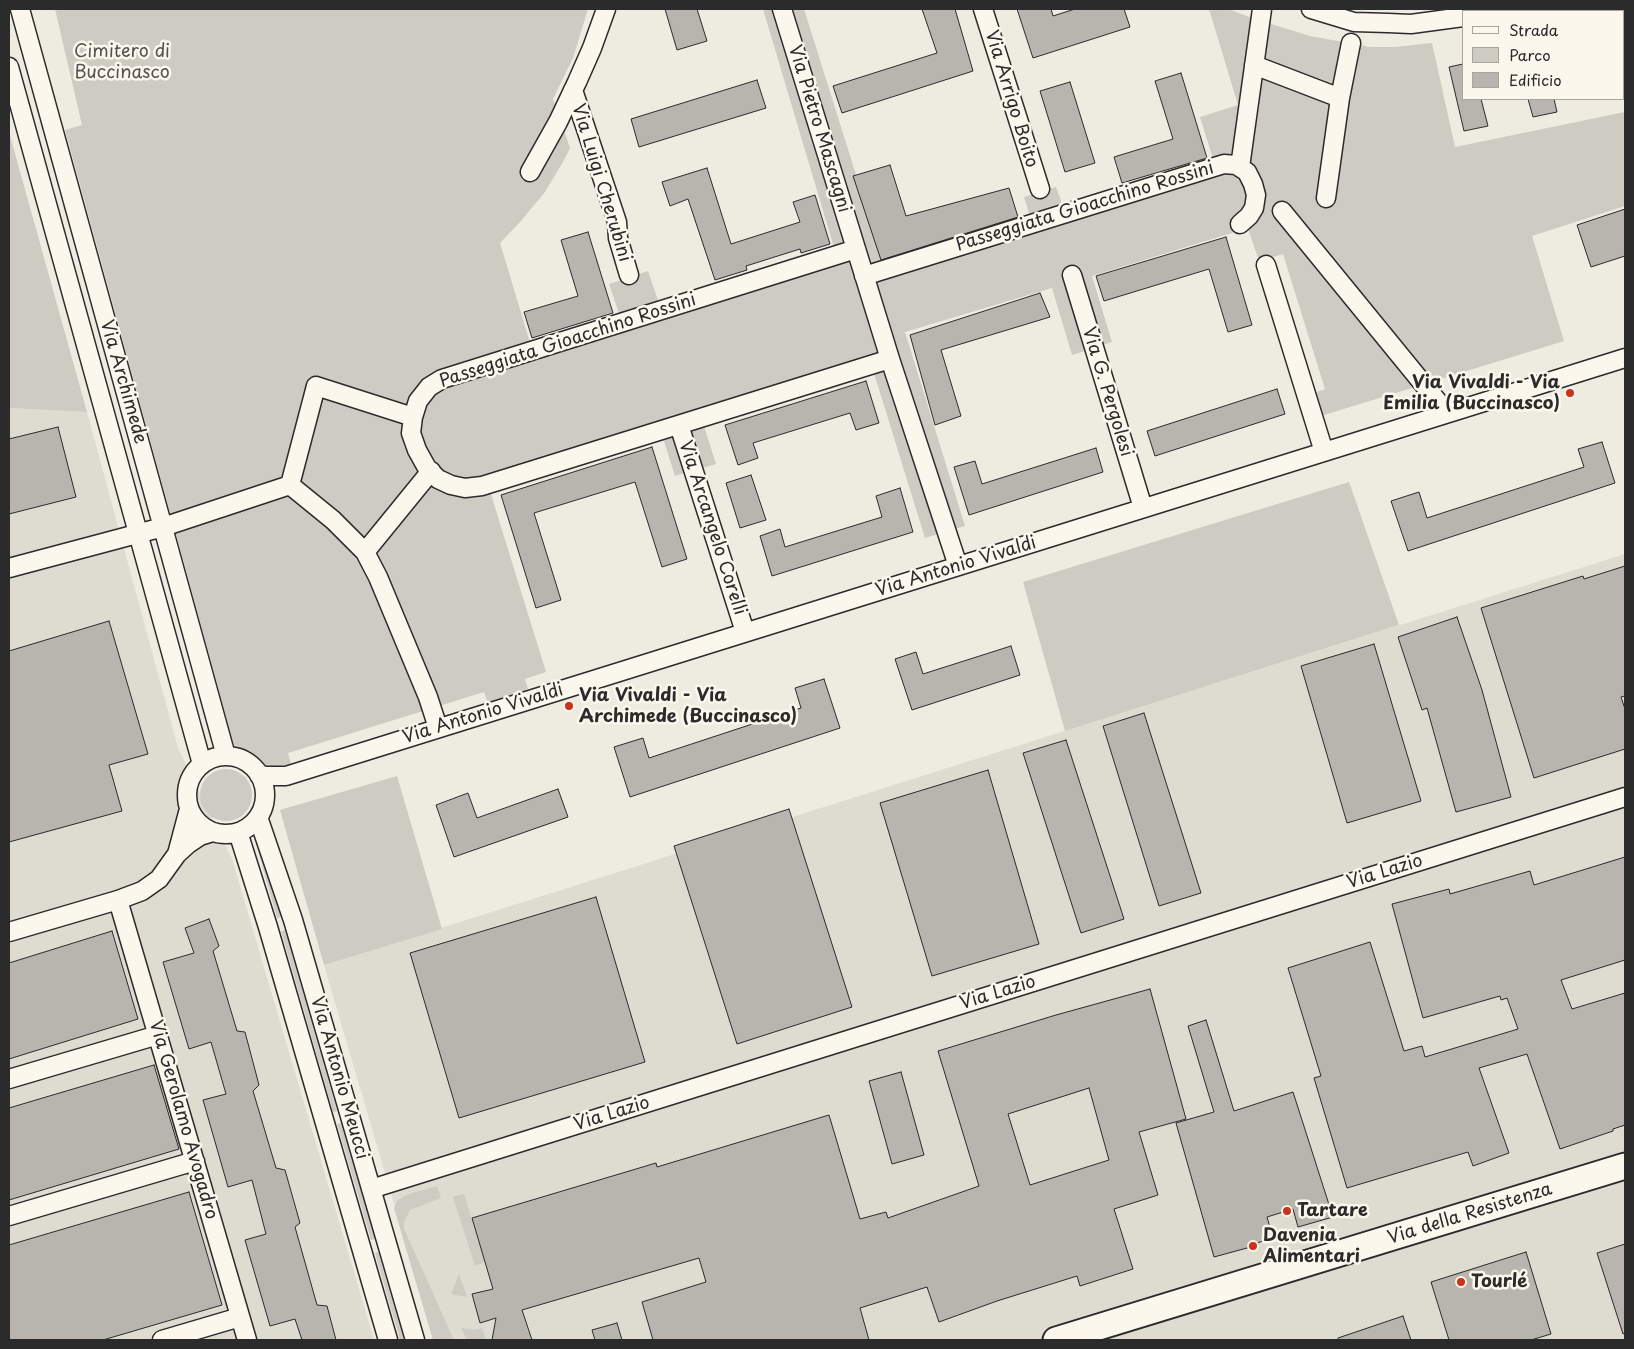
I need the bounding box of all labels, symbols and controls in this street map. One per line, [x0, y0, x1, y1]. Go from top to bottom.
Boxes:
legend [1462, 10, 1624, 100]
text: Strada [1509, 18, 1558, 41]
street label: Via Arrigo Boito [980, 28, 1042, 170]
park label: Cimitero di Buccinasco [74, 41, 170, 84]
street label: Via Pietro Mascagni [783, 43, 855, 215]
text: Parco [1509, 43, 1551, 66]
text: Edificio [1509, 68, 1562, 91]
street label: Via Luigi Cherubini [567, 101, 635, 265]
street label: Passeggiata Gioacchino Rossini [953, 157, 1217, 257]
street label: Passeggiata Gioacchino Rossini [437, 289, 699, 393]
street label: Via Archimede [95, 318, 151, 446]
street label: Via G. Pergolesi [1077, 325, 1137, 459]
place label: Via Vivaldi - Via Emilia (Buccinasco) [1383, 372, 1560, 414]
marker: Via Vivaldi - Via Emilia (Buccinasco) [1564, 387, 1576, 399]
street label: Via Arcangelo Corelli [674, 438, 750, 618]
street label: Via Antonio Vivaldi [873, 532, 1039, 602]
street label: Via Antonio Vivaldi [400, 679, 566, 749]
place label: Via Vivaldi - Via Archimede (Buccinasco) [579, 685, 797, 728]
marker: Via Vivaldi - Via Archimede (Buccinasco) [563, 700, 575, 712]
street label: Via Lazio [1344, 850, 1426, 894]
street label: Via Lazio [957, 971, 1039, 1015]
street label: Via Antonio Meucci [305, 994, 373, 1162]
street label: Via Gerolamo Avogadro [144, 1018, 222, 1222]
street label: Via Lazio [571, 1092, 653, 1136]
street label: Via della Resistenza [1385, 1179, 1555, 1249]
place label: Tartare [1297, 1200, 1368, 1222]
marker: Tartare [1281, 1205, 1293, 1217]
place label: Davenia Alimentari [1263, 1225, 1360, 1268]
marker: Davenia Alimentari [1247, 1240, 1259, 1252]
place label: Tourlé [1471, 1271, 1527, 1293]
marker: Tourlé [1455, 1276, 1467, 1288]

